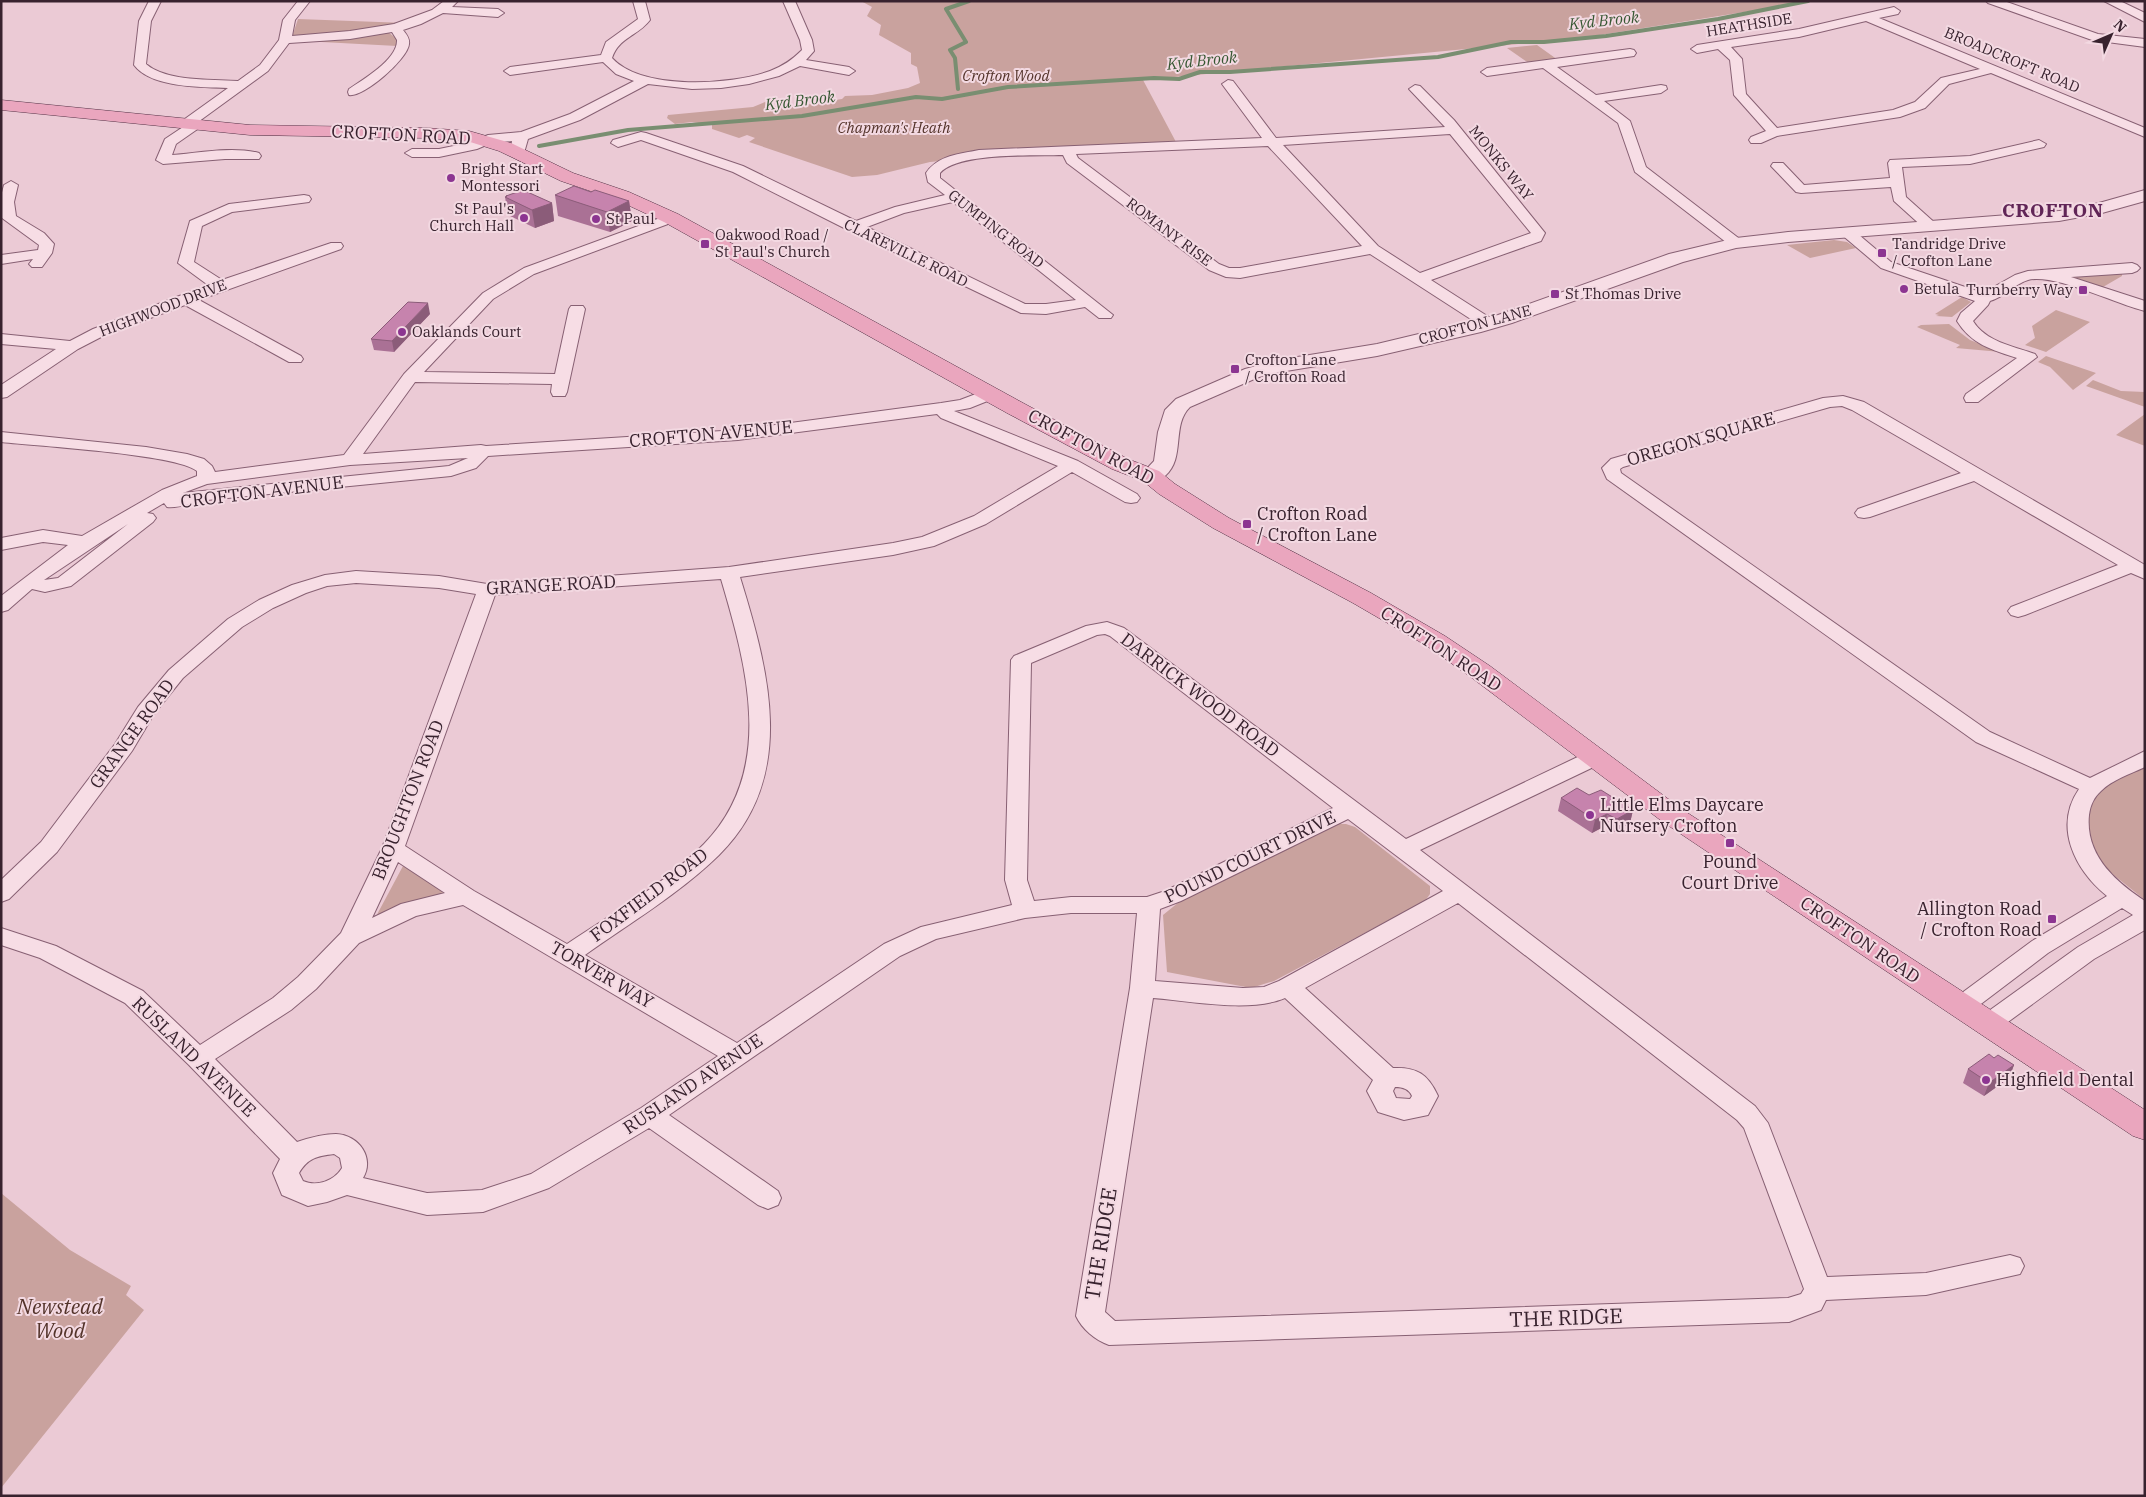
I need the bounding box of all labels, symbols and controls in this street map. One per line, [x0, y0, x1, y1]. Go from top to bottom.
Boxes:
water label: Kyd Brook [1567, 6, 1641, 34]
street label: HEATHSIDE [1705, 8, 1793, 41]
north arrow [2086, 10, 2136, 60]
text: N [2110, 16, 2130, 36]
street label: BROADCROFT ROAD [1941, 22, 2083, 97]
water label: Kyd Brook [1165, 46, 1239, 74]
park label: Crofton Wood [962, 66, 1050, 85]
water label: Kyd Brook [763, 86, 837, 114]
park label: Chapman's Heath [838, 118, 951, 137]
street label: CROFTON ROAD [331, 119, 471, 150]
street label: MONKS WAY [1465, 121, 1538, 205]
place label: Bright Start Montessori [461, 159, 543, 195]
marker: Bright Start Montessori [445, 172, 457, 184]
street label: GUMPING ROAD [945, 185, 1048, 272]
street label: ROMANY RISE [1123, 193, 1216, 270]
district label: CROFTON [2002, 198, 2104, 222]
place label: St Paul's Church Hall [429, 199, 514, 235]
place label: St Paul [606, 209, 655, 228]
marker: St Paul's Church Hall [518, 212, 530, 224]
marker: St Paul [590, 213, 602, 225]
street label: CLAREVILLE ROAD [841, 214, 971, 291]
place label: Oakwood Road / St Paul's Church [715, 225, 830, 261]
place label: Tandridge Drive / Crofton Lane [1892, 234, 2006, 270]
marker: Oakwood Road / St Paul's Church [699, 238, 711, 250]
marker: Tandridge Drive / Crofton Lane [1876, 247, 1888, 259]
street label: HIGHWOOD DRIVE [96, 274, 229, 341]
place label: Betula [1914, 279, 1959, 298]
place label: Turnberry Way [1966, 280, 2073, 299]
marker: Betula [1898, 283, 1910, 295]
place label: St Thomas Drive [1565, 284, 1681, 303]
marker: Turnberry Way [2077, 284, 2089, 296]
marker: St Thomas Drive [1549, 288, 1561, 300]
street label: CROFTON LANE [1416, 300, 1533, 349]
place label: Oaklands Court [412, 322, 521, 341]
marker: Oaklands Court [396, 326, 408, 338]
place label: Crofton Lane / Crofton Road [1245, 350, 1346, 386]
marker: Crofton Lane / Crofton Road [1229, 363, 1241, 375]
street label: CROFTON ROAD [1024, 404, 1158, 490]
street label: OREGON SQUARE [1624, 406, 1778, 471]
street label: CROFTON AVENUE [628, 415, 794, 452]
street label: CROFTON AVENUE [179, 470, 345, 513]
place label: Crofton Road / Crofton Lane [1257, 502, 1377, 546]
marker: Crofton Road / Crofton Lane [1241, 518, 1253, 530]
street label: GRANGE ROAD [486, 570, 616, 599]
street label: CROFTON ROAD [1376, 601, 1506, 696]
street label: DARRICK WOOD ROAD [1116, 627, 1284, 762]
street label: GRANGE ROAD [84, 674, 179, 793]
street label: BROUGHTON ROAD [366, 717, 449, 883]
place label: Little Elms Daycare Nursery Crofton [1600, 793, 1764, 837]
street label: POUND COURT DRIVE [1160, 805, 1339, 908]
marker: Little Elms Daycare Nursery Crofton [1584, 809, 1596, 821]
marker: Pound Court Drive [1724, 837, 1736, 849]
street label: FOXFIELD ROAD [585, 843, 712, 946]
place label: Pound Court Drive [1682, 850, 1778, 894]
street label: CROFTON ROAD [1796, 891, 1925, 988]
place label: Allington Road / Crofton Road [1917, 897, 2042, 941]
marker: Allington Road / Crofton Road [2046, 913, 2058, 925]
street label: TORVER WAY [547, 936, 659, 1014]
street label: RUSLAND AVENUE [128, 992, 261, 1122]
street label: RUSLAND AVENUE [619, 1028, 767, 1139]
place label: Highfield Dental [1996, 1068, 2134, 1091]
marker: Highfield Dental [1980, 1074, 1992, 1086]
street label: THE RIDGE [1077, 1186, 1123, 1302]
park label: Newstead Wood [16, 1292, 103, 1344]
street label: THE RIDGE [1509, 1301, 1623, 1333]

